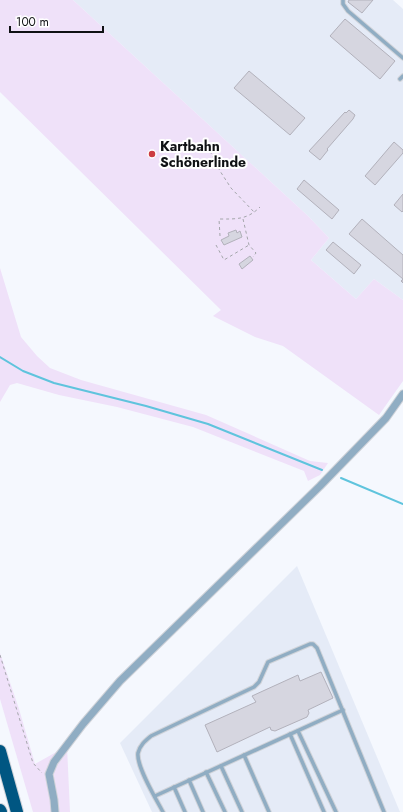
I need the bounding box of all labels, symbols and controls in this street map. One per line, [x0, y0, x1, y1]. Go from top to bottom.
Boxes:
scale bar [10, 8, 103, 34]
text: 100 m [16, 13, 49, 31]
place label: Kartbahn Schönerlinde [160, 136, 246, 172]
marker: Kartbahn Schönerlinde [147, 149, 157, 159]

